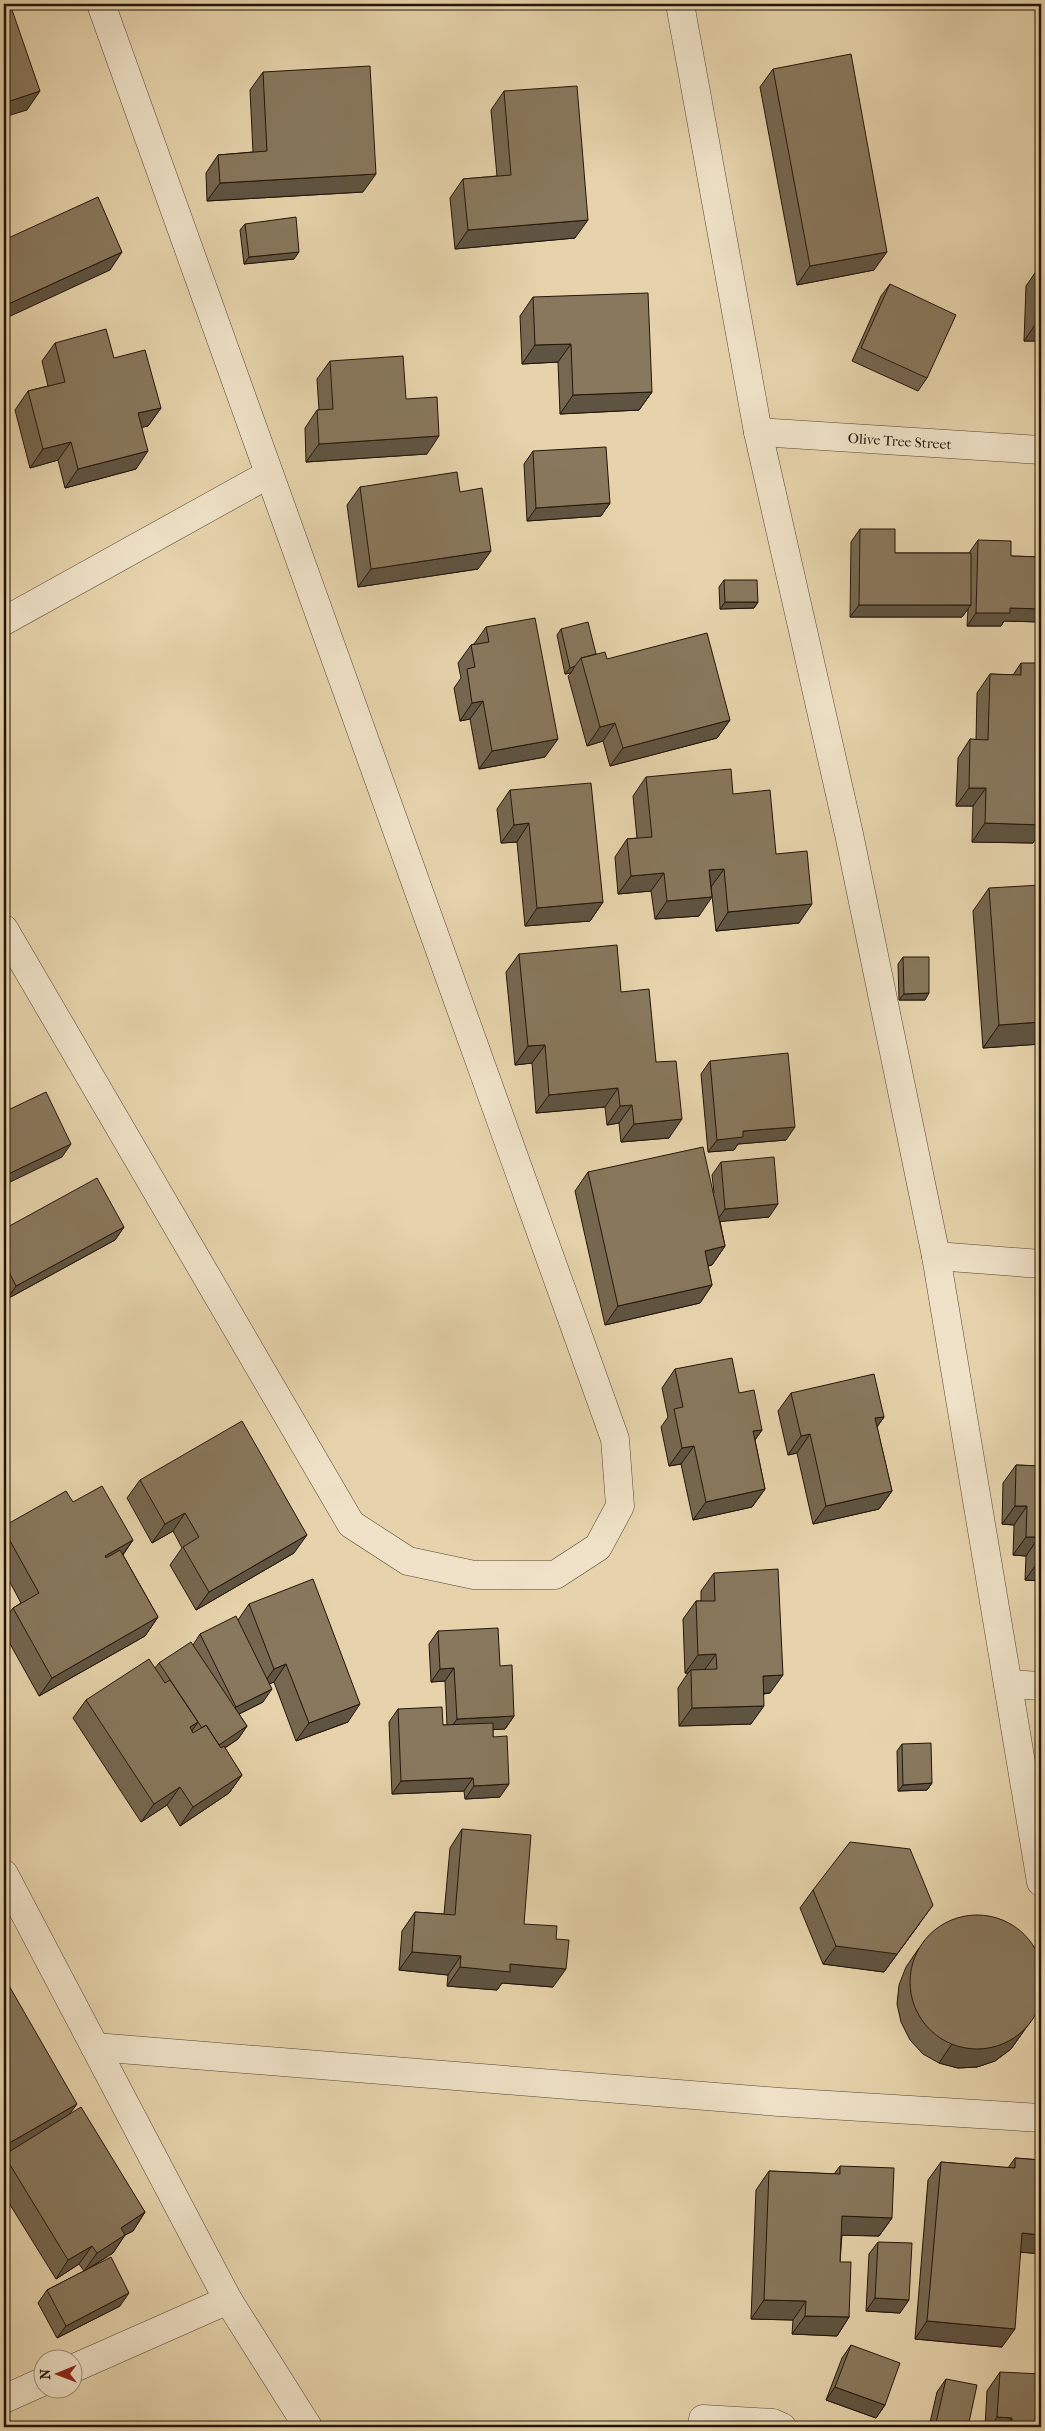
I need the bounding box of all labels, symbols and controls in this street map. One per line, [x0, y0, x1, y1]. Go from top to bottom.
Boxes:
street label: Olive Tree Street [847, 429, 952, 453]
north arrow [32, 2348, 82, 2398]
text: N [37, 2368, 54, 2380]

